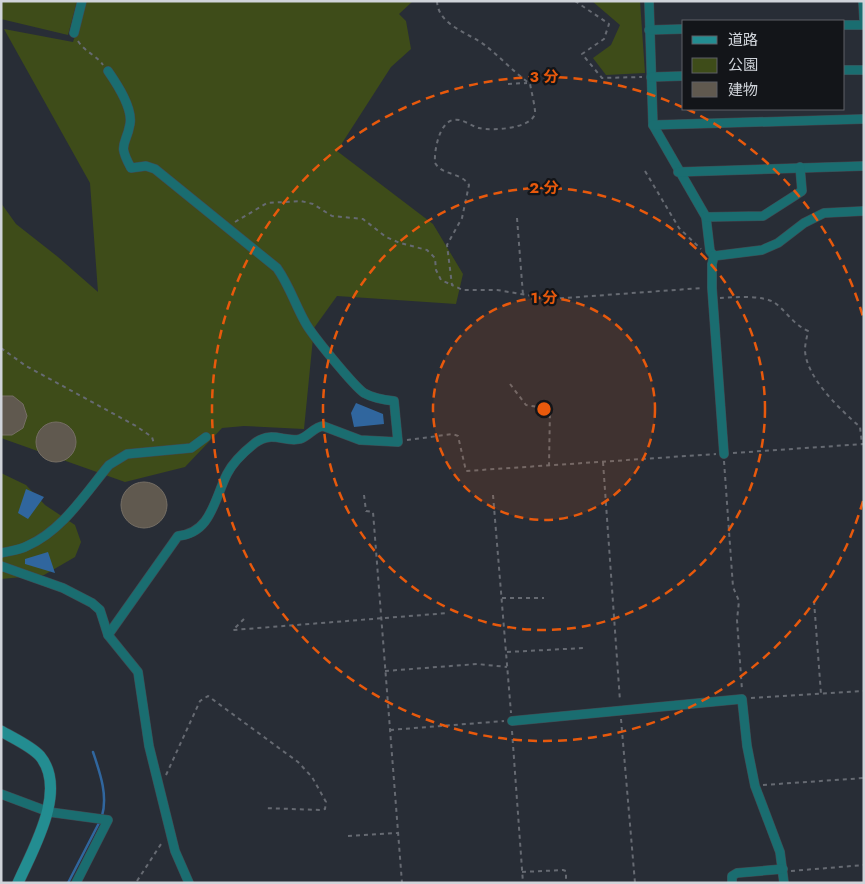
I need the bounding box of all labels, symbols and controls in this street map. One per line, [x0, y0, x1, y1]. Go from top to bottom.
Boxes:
legend [682, 20, 845, 110]
text: 道路 [728, 29, 758, 51]
text: 公園 [728, 54, 758, 76]
text: 3 分 [530, 66, 558, 88]
text: 建物 [728, 79, 758, 101]
text: 2 分 [529, 177, 559, 199]
text: 1 分 [530, 287, 558, 309]
centre of rings [535, 400, 553, 418]

